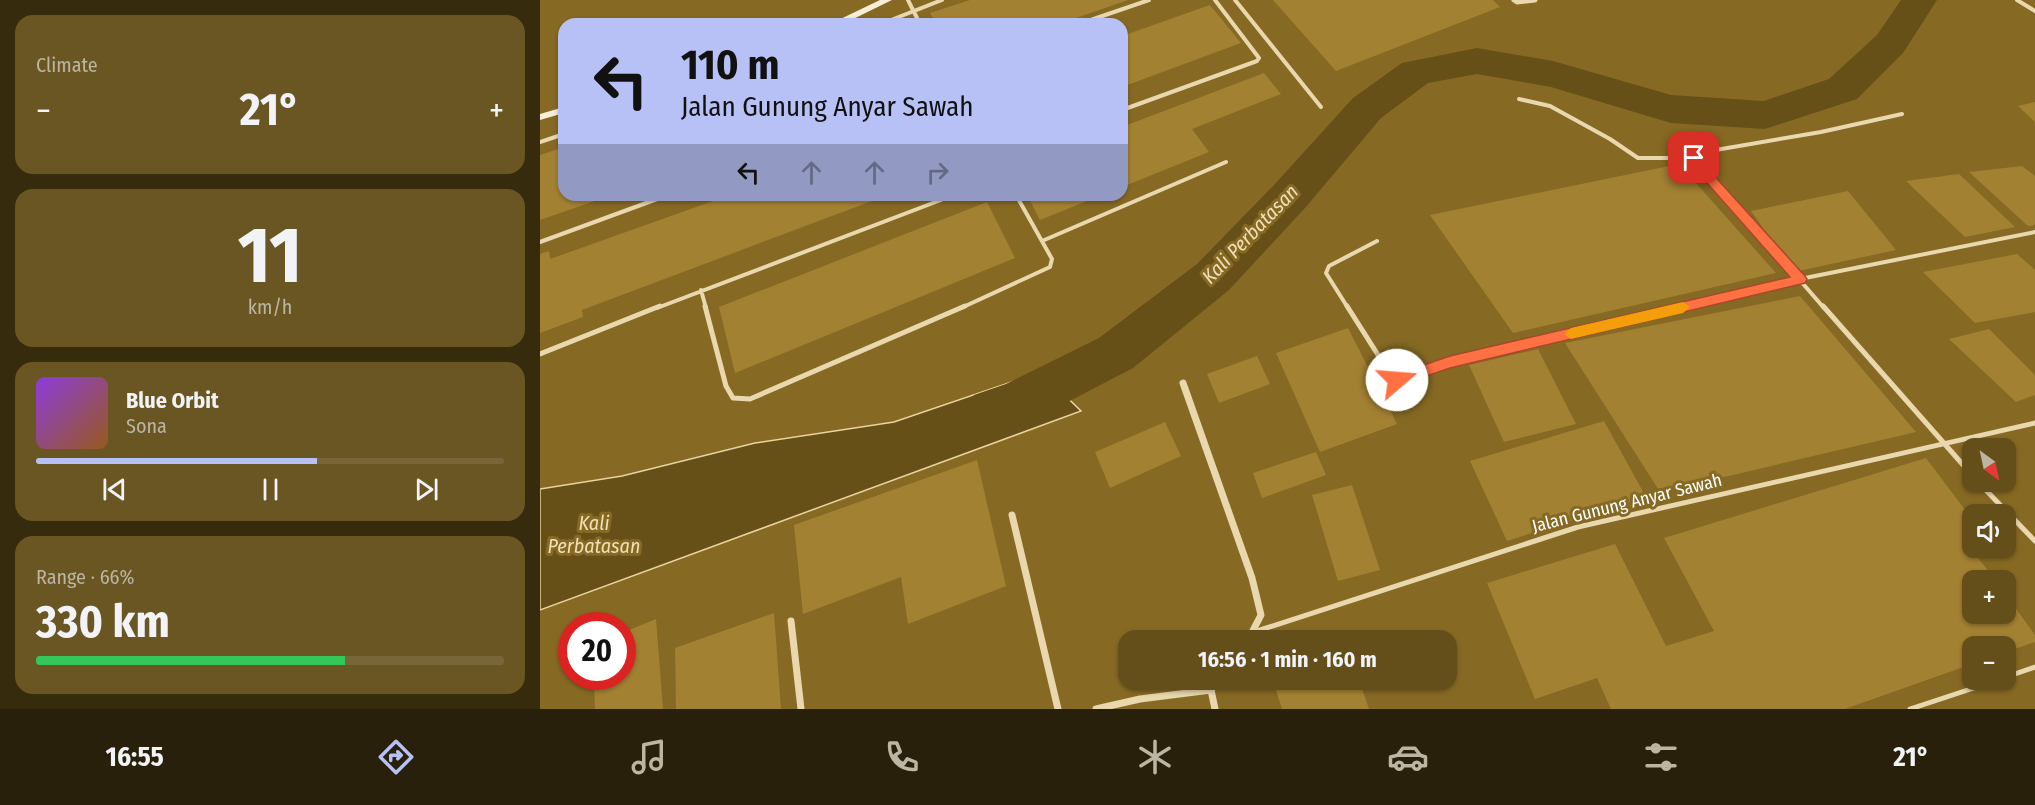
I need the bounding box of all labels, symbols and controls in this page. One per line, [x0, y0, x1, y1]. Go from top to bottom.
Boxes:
text: 110 m [681, 40, 780, 90]
icon: left [582, 42, 660, 120]
text: Climate [36, 53, 98, 77]
text: 21° [240, 83, 300, 137]
text: − [36, 91, 51, 131]
text: + [489, 91, 504, 131]
text: Jalan Gunung Anyar Sawah [681, 91, 974, 123]
pin [1668, 132, 1719, 183]
icon: arrive [1677, 141, 1710, 174]
icon: left [732, 156, 765, 189]
icon: ahead [795, 156, 828, 189]
icon: ahead [858, 156, 891, 189]
icon: right [921, 156, 954, 189]
water label: Kali Perbatasan [1197, 179, 1303, 289]
text: 11 [238, 209, 302, 303]
text: km/h [248, 295, 292, 319]
position arrow [1365, 348, 1429, 412]
text: Blue Orbit [126, 387, 219, 414]
text: Sona [126, 414, 167, 438]
north arrow [1962, 438, 2016, 492]
map controls [1962, 438, 2016, 690]
street label: Jalan Gunung Anyar Sawah [1530, 469, 1724, 537]
icon: previous [98, 473, 131, 506]
icon: pause [254, 473, 287, 506]
icon: next [410, 473, 443, 506]
button: sound [1962, 504, 2016, 558]
water label: Kali Perbatasan [548, 511, 640, 558]
text: Range · 66% [36, 565, 134, 589]
button: + [1962, 570, 2016, 624]
text: 330 km [36, 595, 170, 649]
speed limit sign: 20 [558, 612, 636, 690]
button: − [1962, 636, 2016, 690]
text: 16:56 · 1 min · 160 m [1198, 646, 1377, 673]
icon: directions [375, 736, 417, 778]
icon: music [628, 736, 670, 778]
icon: phone [881, 736, 923, 778]
icon: climate [1134, 736, 1176, 778]
icon: car [1387, 736, 1429, 778]
icon: filters [1640, 736, 1682, 778]
text: 16:55 [106, 741, 164, 773]
text: 21° [1893, 741, 1929, 773]

